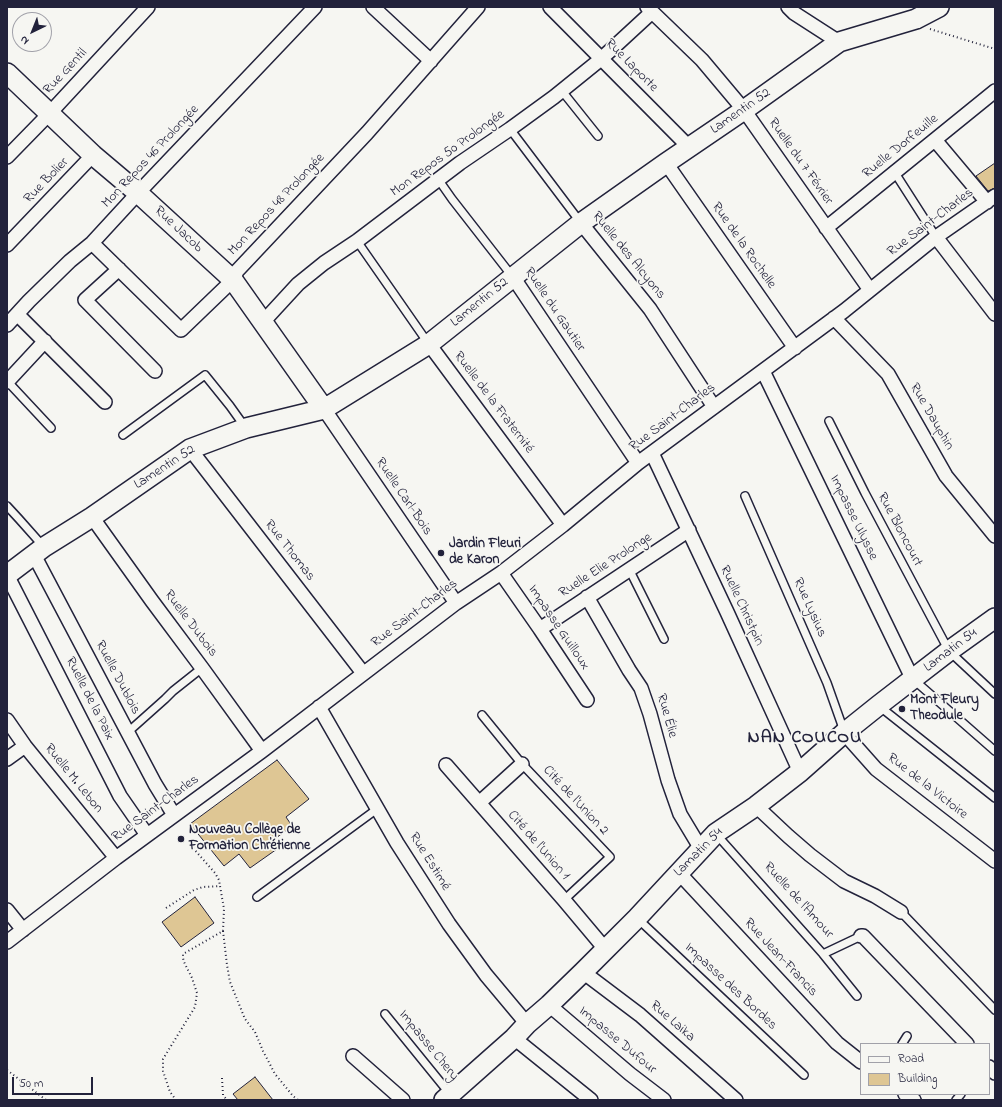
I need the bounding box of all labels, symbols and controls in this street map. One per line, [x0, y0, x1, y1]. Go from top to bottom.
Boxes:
north arrow [12, 12, 52, 52]
text: N [16, 32, 33, 48]
street label: Rue Laporte [601, 36, 661, 96]
street label: Rue Gentil [40, 45, 92, 99]
street label: Lamentin 52 [708, 85, 774, 139]
street label: Mon Repos 46 Prolongée [99, 102, 203, 212]
street label: Mon Repos 50 Prolongée [388, 107, 508, 201]
street label: Ruelle Dorfeuille [860, 111, 942, 183]
street label: Ruelle du 7 Février [764, 115, 836, 209]
street label: Mon Repos 48 Prolongée [225, 150, 329, 260]
street label: Rue Bolier [21, 155, 73, 207]
street label: Rue Saint-Charles [885, 185, 977, 261]
street label: Rue de la Rochelle [707, 200, 779, 292]
street label: Rue Jacob [150, 203, 206, 257]
street label: Ruelle des Alcyons [588, 209, 668, 303]
street label: Ruelle du Gautier [520, 265, 588, 355]
street label: Lamentin 52 [448, 275, 512, 331]
street label: Ruelle de la Fraternité [449, 349, 537, 457]
street label: Rue Saint-Charles [627, 380, 719, 456]
street label: Rue Dauphin [905, 381, 957, 453]
street label: Lamentin 52 [131, 442, 199, 494]
street label: Ruelle Carl-Bois [371, 455, 435, 539]
street label: Impasse Ulysse [825, 473, 881, 563]
street label: Rue Bloncourt [873, 490, 925, 570]
street label: Rue Thomas [260, 517, 318, 585]
street label: Ruelle Elie Prolonge [556, 530, 656, 602]
place label: Jardin Fleuri de Karon [449, 537, 521, 570]
marker: Jardin Fleuri de Karon [436, 548, 446, 558]
street label: Ruelle Christpin [715, 563, 767, 649]
street label: Rue Saint-Charles [369, 576, 461, 652]
street label: Rue Lysius [788, 576, 830, 640]
street label: Impasse Guilloux [523, 582, 593, 674]
street label: Ruelle Dubois [160, 587, 220, 661]
street label: Lamatin 54 [921, 625, 981, 677]
street label: Ruelle Dublois [91, 638, 143, 718]
street label: Ruelle de la Paix [61, 655, 117, 743]
street label: Rue Élie [652, 692, 680, 740]
place label: Mont Fleury Theodule [910, 693, 979, 726]
marker: Mont Fleury Theodule [897, 704, 907, 714]
district label: NAN COUCOU [748, 728, 862, 750]
street label: Ruelle M. Lebon [40, 741, 106, 817]
street label: Rue de la Victoire [883, 750, 971, 824]
street label: Cité de l'Union 2 [538, 763, 612, 839]
street label: Rue Saint-Charles [109, 772, 203, 846]
street label: Cité de l'Union 1 [503, 808, 573, 884]
place label: Nouveau Collège de Formation Chrétienne [189, 823, 310, 856]
street label: Lamatin 54 [671, 825, 727, 881]
street label: Rue Estimé [405, 830, 453, 894]
marker: Nouveau Collège de Formation Chrétienne [176, 834, 186, 844]
street label: Ruelle de l'Amour [759, 859, 837, 943]
street label: Rue Jean-Francis [739, 915, 821, 1001]
street label: Impasse des Bordes [680, 940, 780, 1034]
street label: Rue Laika [646, 998, 698, 1046]
street label: Impasse Dufour [575, 1003, 659, 1079]
street label: Impasse Chery [394, 1007, 462, 1085]
legend [860, 1043, 990, 1095]
text: Road [898, 1050, 924, 1068]
scale bar [14, 1069, 95, 1095]
text: Building [898, 1070, 937, 1088]
text: 50 m [19, 1075, 43, 1093]

